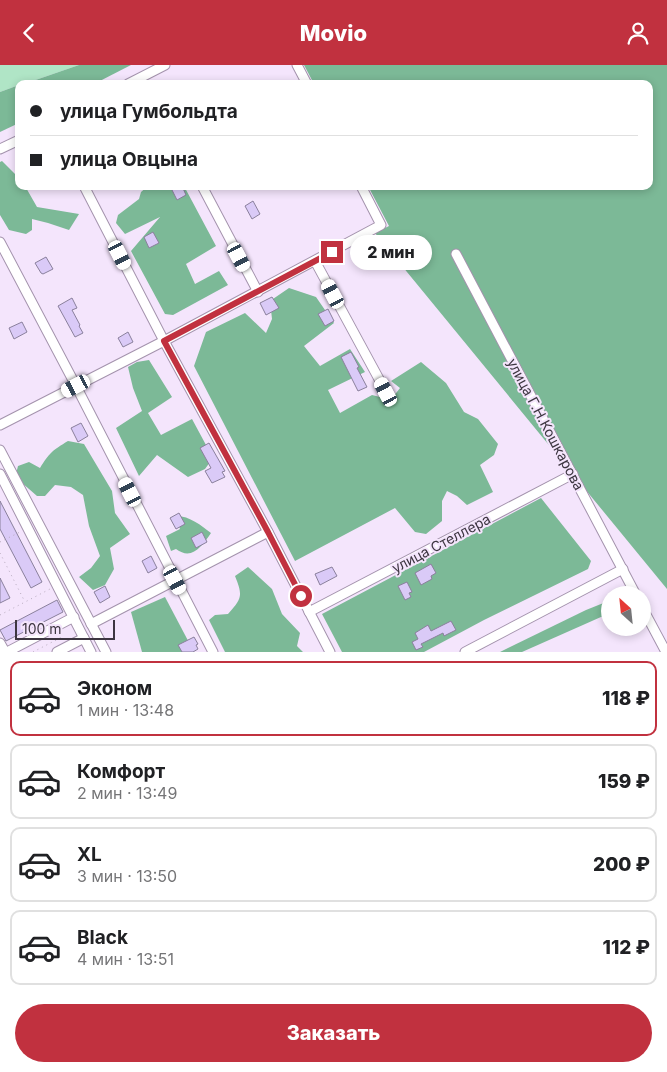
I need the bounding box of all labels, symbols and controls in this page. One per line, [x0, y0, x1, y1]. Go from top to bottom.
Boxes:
icon: back [15, 19, 43, 47]
icon: person [624, 19, 652, 47]
text: Movio [300, 20, 367, 46]
text: улица Гумбольдта [60, 100, 238, 123]
text: улица Овцына [60, 148, 198, 171]
callout: 2 мин [350, 235, 432, 269]
car [106, 238, 133, 272]
car [225, 240, 252, 274]
route end [321, 241, 343, 263]
text: 2 мин [367, 242, 415, 262]
car [319, 277, 346, 311]
street label: улица Г.Н.Кошкарова [504, 355, 588, 493]
car [59, 373, 92, 399]
car [372, 375, 399, 409]
car [116, 475, 143, 509]
street label: улица Стеллера [389, 510, 493, 576]
car [161, 563, 188, 597]
route start [290, 585, 312, 607]
north arrow [601, 586, 651, 636]
map controls [601, 586, 651, 636]
scale bar [15, 617, 115, 640]
text: 100 m [22, 620, 62, 637]
icon: car [17, 676, 62, 721]
text: Эконом [77, 677, 152, 700]
text: 118 ₽ [602, 687, 650, 710]
text: 1 мин · 13:48 [77, 700, 174, 720]
icon: car [17, 759, 62, 804]
text: Комфорт [77, 760, 165, 783]
text: 159 ₽ [598, 770, 650, 793]
text: 2 мин · 13:49 [77, 783, 177, 803]
icon: car [17, 842, 62, 887]
text: XL [77, 843, 102, 866]
text: 200 ₽ [593, 853, 650, 876]
text: 3 мин · 13:50 [77, 866, 177, 886]
icon: car [17, 925, 62, 970]
text: Black [77, 926, 128, 949]
text: 112 ₽ [603, 936, 650, 959]
text: 4 мин · 13:51 [77, 949, 174, 969]
button: Заказать [15, 1004, 652, 1062]

